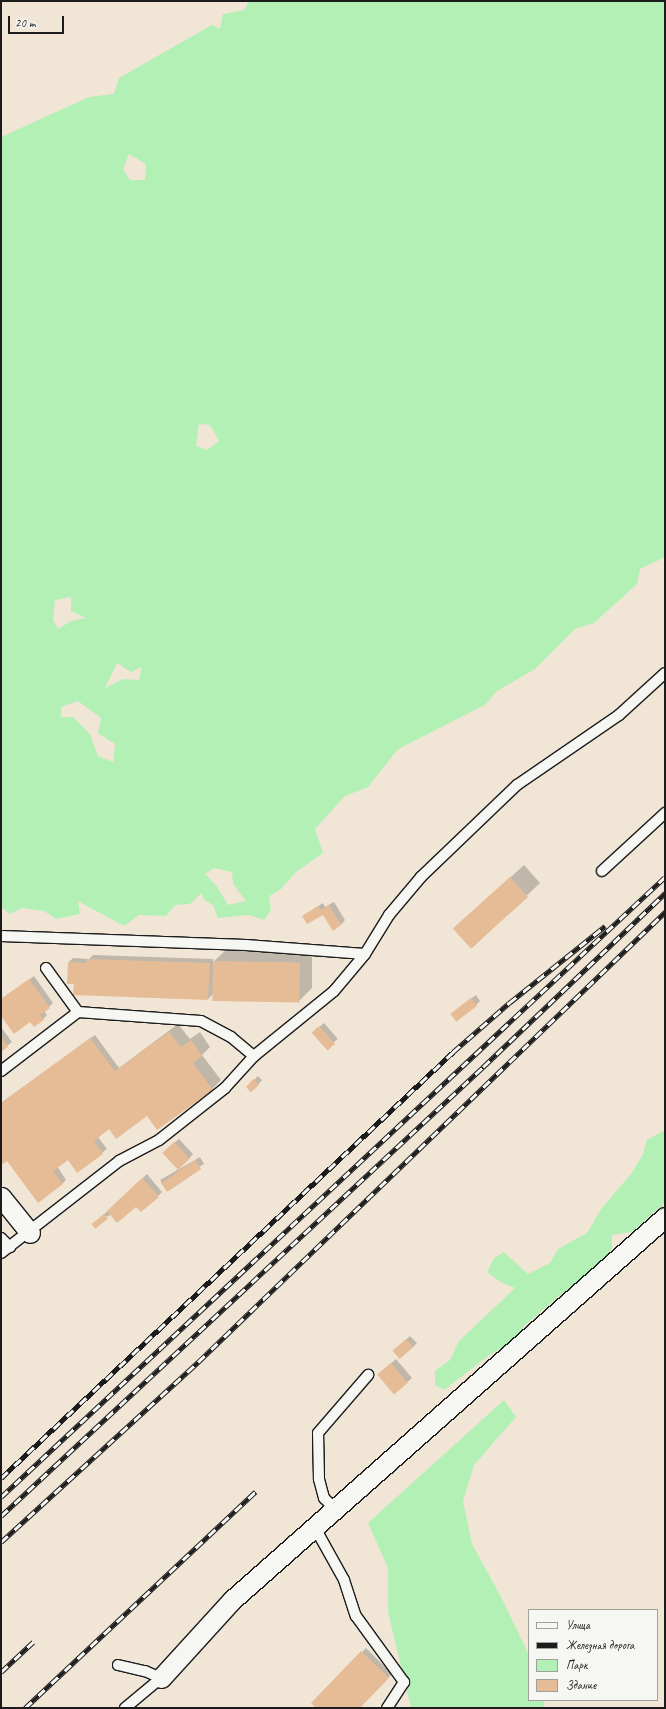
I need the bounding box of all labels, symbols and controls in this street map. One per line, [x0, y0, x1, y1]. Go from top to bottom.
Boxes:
scale bar [10, 8, 66, 34]
text: 20 m [15, 15, 35, 31]
legend [528, 1609, 658, 1701]
text: Улица [566, 1617, 590, 1633]
text: Железная дорога [566, 1637, 634, 1653]
text: Парк [566, 1657, 587, 1673]
text: Здание [566, 1677, 596, 1693]

